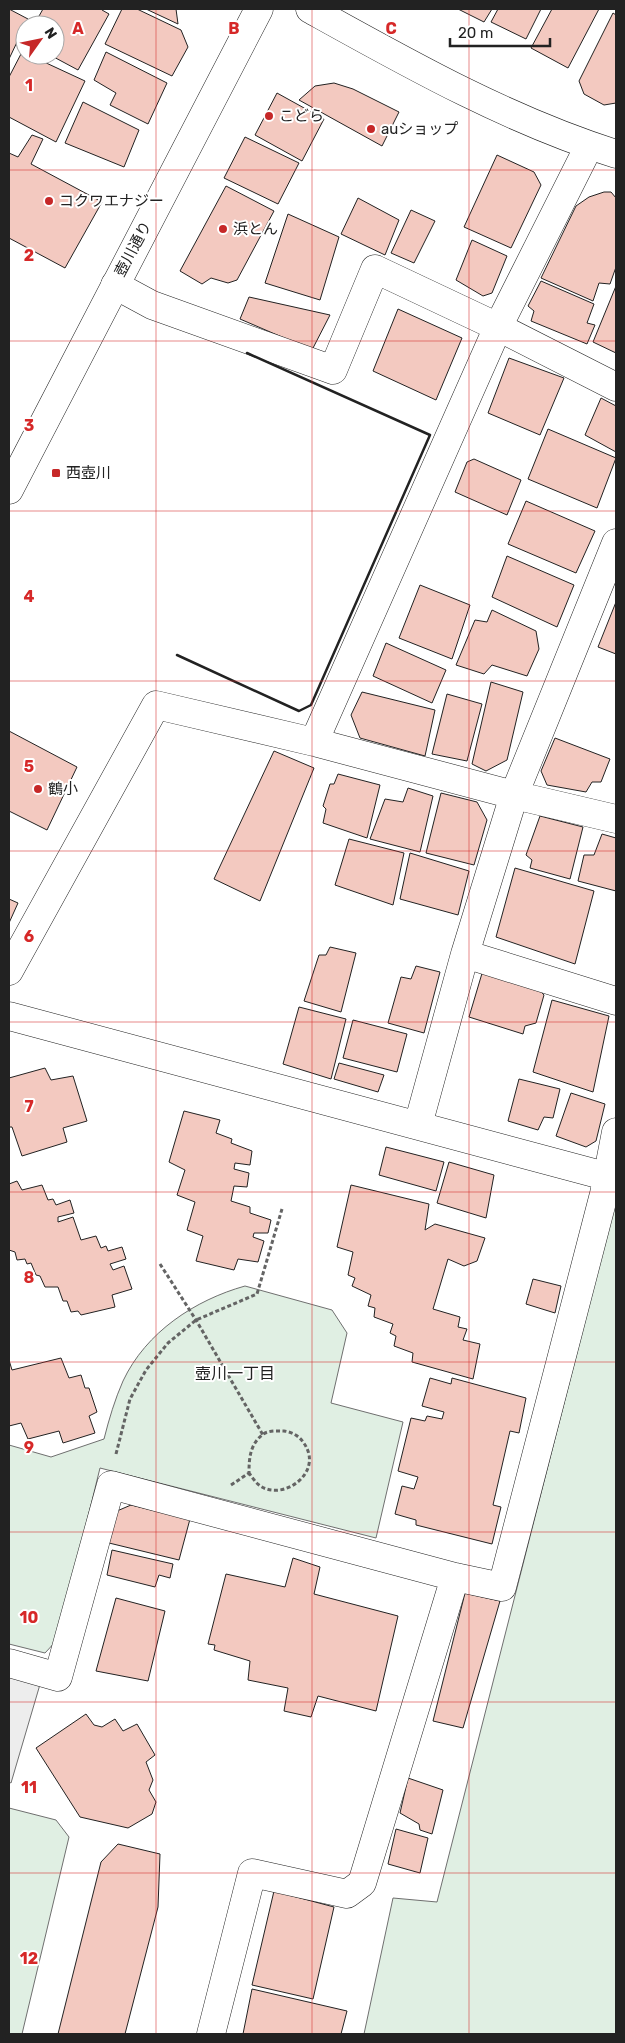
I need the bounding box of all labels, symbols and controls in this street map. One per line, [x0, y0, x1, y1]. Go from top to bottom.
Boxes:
north arrow [15, 15, 65, 65]
scale bar [450, 15, 550, 47]
text: A [72, 19, 84, 38]
text: B [228, 19, 240, 38]
text: C [385, 19, 397, 38]
text: N [41, 24, 60, 42]
text: 20 m [458, 24, 493, 42]
text: 1 [25, 76, 33, 95]
place label: こどら [279, 107, 324, 125]
marker: こどら [263, 110, 275, 122]
place label: auショップ [381, 120, 458, 138]
marker: auショップ [365, 123, 377, 135]
place label: コクワエナジー [59, 192, 164, 210]
marker: コクワエナジー [43, 195, 55, 207]
street label: 壺川通り [111, 218, 155, 280]
place label: 浜とん [233, 220, 278, 238]
marker: 浜とん [217, 223, 229, 235]
text: 2 [24, 246, 34, 265]
text: 3 [24, 416, 34, 435]
place label: 西壺川 [66, 464, 111, 482]
marker: 西壺川 [50, 467, 62, 479]
text: 4 [24, 587, 35, 606]
text: 5 [24, 757, 34, 776]
place label: 鶴小 [48, 780, 78, 798]
marker: 鶴小 [32, 783, 44, 795]
text: 6 [24, 927, 34, 946]
text: 7 [24, 1097, 34, 1116]
text: 8 [24, 1268, 35, 1287]
district label: 壺川一丁目 [195, 1364, 275, 1383]
text: 9 [24, 1438, 34, 1457]
text: 10 [20, 1608, 39, 1627]
text: 11 [21, 1778, 37, 1797]
text: 12 [20, 1949, 38, 1968]

